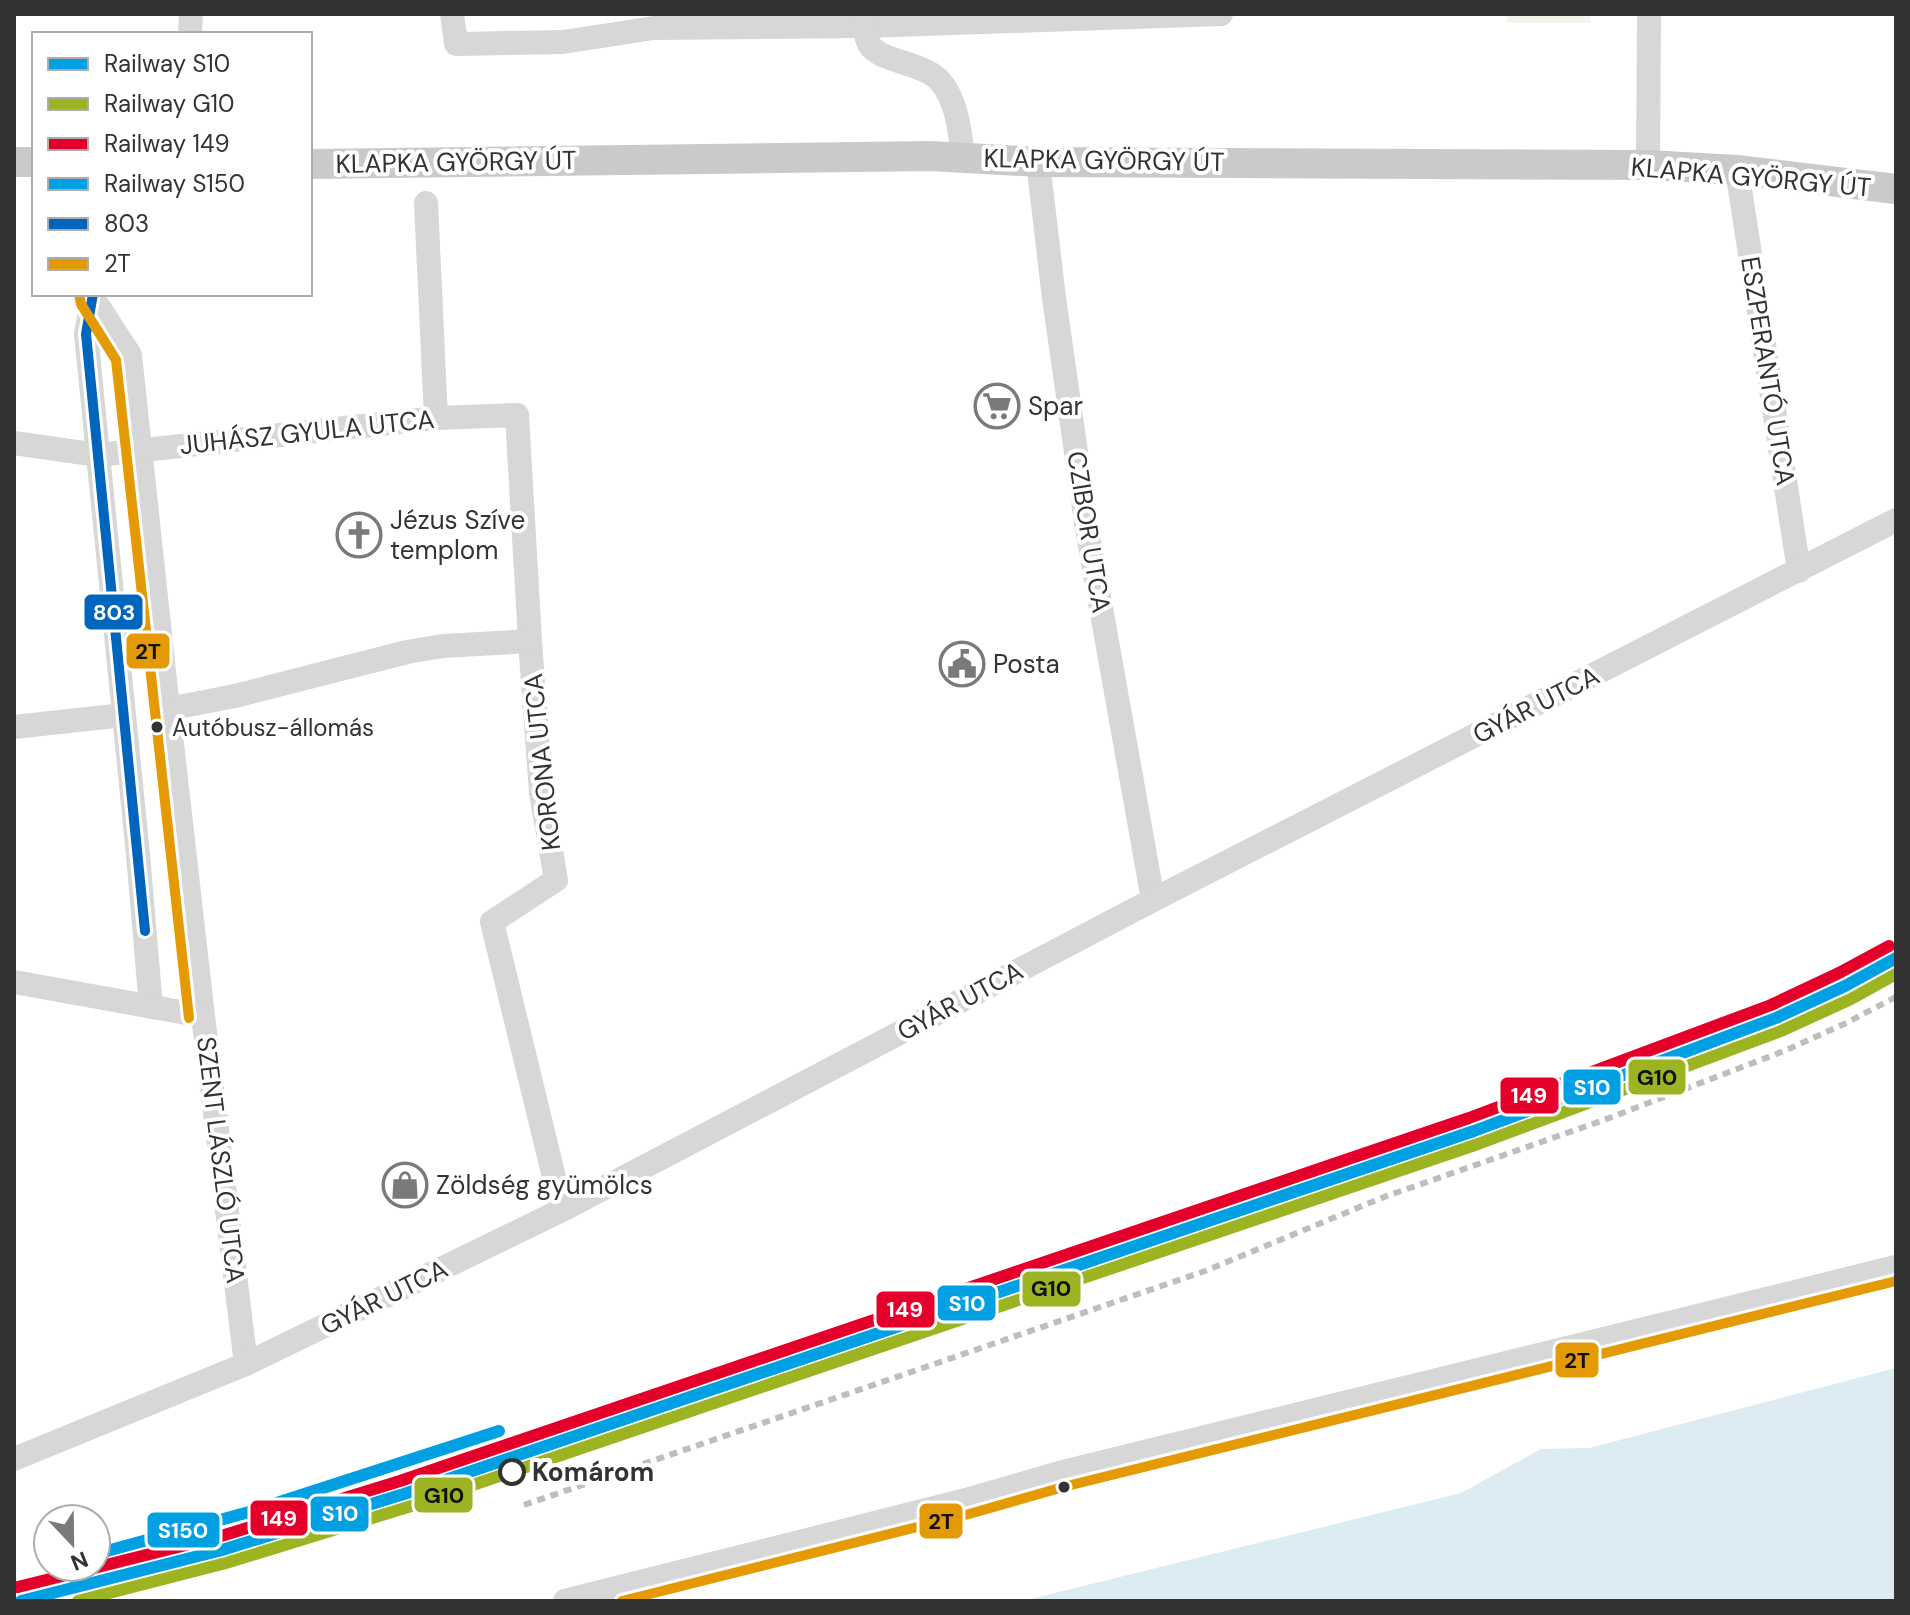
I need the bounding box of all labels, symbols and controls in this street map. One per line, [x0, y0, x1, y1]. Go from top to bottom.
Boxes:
legend [32, 32, 312, 296]
text: Railway S10 [104, 48, 230, 79]
text: Railway G10 [104, 88, 235, 119]
text: Railway 149 [104, 128, 230, 159]
street label: KLAPKA GYÖRGY ÚT [983, 141, 1225, 179]
street label: KLAPKA GYÖRGY ÚT [335, 143, 577, 181]
street label: KLAPKA GYÖRGY ÚT [1630, 150, 1872, 204]
text: Railway S150 [104, 168, 245, 199]
text: 803 [104, 208, 149, 239]
text: 2T [104, 248, 131, 279]
street label: ESZPERANTÓ UTCA [1733, 254, 1803, 488]
supermarket icon: Spar [973, 382, 1021, 430]
place label: Spar [1028, 389, 1083, 423]
street label: JUHÁSZ GYULA UTCA [178, 402, 436, 462]
street label: CZIBOR UTCA [1059, 449, 1119, 615]
place label: Jézus Szíve templom [390, 503, 525, 567]
church icon: Jézus Szíve templom [335, 511, 383, 559]
line badge: 803 [83, 593, 144, 631]
text: 803 [93, 598, 135, 627]
line badge: 2T [125, 632, 171, 670]
text: 2T [135, 637, 161, 666]
public building icon: Posta [938, 640, 986, 688]
place label: Posta [993, 647, 1060, 681]
street label: GYÁR UTCA [1467, 659, 1605, 751]
street label: KORONA UTCA [516, 672, 568, 852]
place label: Autóbusz-állomás [172, 712, 374, 743]
marker: Autóbusz-állomás [149, 719, 165, 735]
street label: GYÁR UTCA [891, 954, 1029, 1048]
street label: SZENT LÁSZLÓ UTCA [189, 1035, 253, 1285]
line badge: G10 [1627, 1058, 1687, 1096]
text: G10 [1637, 1063, 1677, 1092]
line badge: S10 [1562, 1068, 1622, 1106]
text: S10 [1574, 1073, 1610, 1102]
line badge: 149 [1499, 1076, 1560, 1115]
text: 149 [1511, 1081, 1547, 1110]
shop icon: Zöldség gyümölcs [381, 1161, 429, 1209]
place label: Zöldség gyümölcs [436, 1168, 653, 1202]
street label: GYÁR UTCA [315, 1252, 453, 1342]
line badge: G10 [1021, 1270, 1082, 1308]
text: G10 [1031, 1274, 1071, 1303]
line badge: S10 [936, 1284, 997, 1322]
text: S10 [949, 1289, 985, 1318]
line badge: 149 [875, 1290, 936, 1329]
text: 149 [887, 1295, 923, 1324]
line badge: 2T [1554, 1341, 1600, 1379]
text: 2T [1564, 1346, 1590, 1375]
place label: Komárom [532, 1455, 654, 1489]
marker: Komárom [499, 1459, 525, 1485]
line badge: G10 [413, 1476, 474, 1514]
unlabelled marker [1056, 1479, 1072, 1495]
text: G10 [424, 1481, 464, 1510]
line badge: S10 [309, 1495, 370, 1533]
line badge: 149 [249, 1499, 309, 1537]
text: S10 [322, 1499, 358, 1528]
line badge: 2T [918, 1502, 964, 1540]
north arrow [32, 1503, 112, 1583]
text: 149 [261, 1504, 297, 1533]
text: 2T [928, 1507, 954, 1536]
line badge: S150 [146, 1511, 221, 1549]
text: S150 [158, 1516, 208, 1545]
text: N [66, 1545, 92, 1578]

